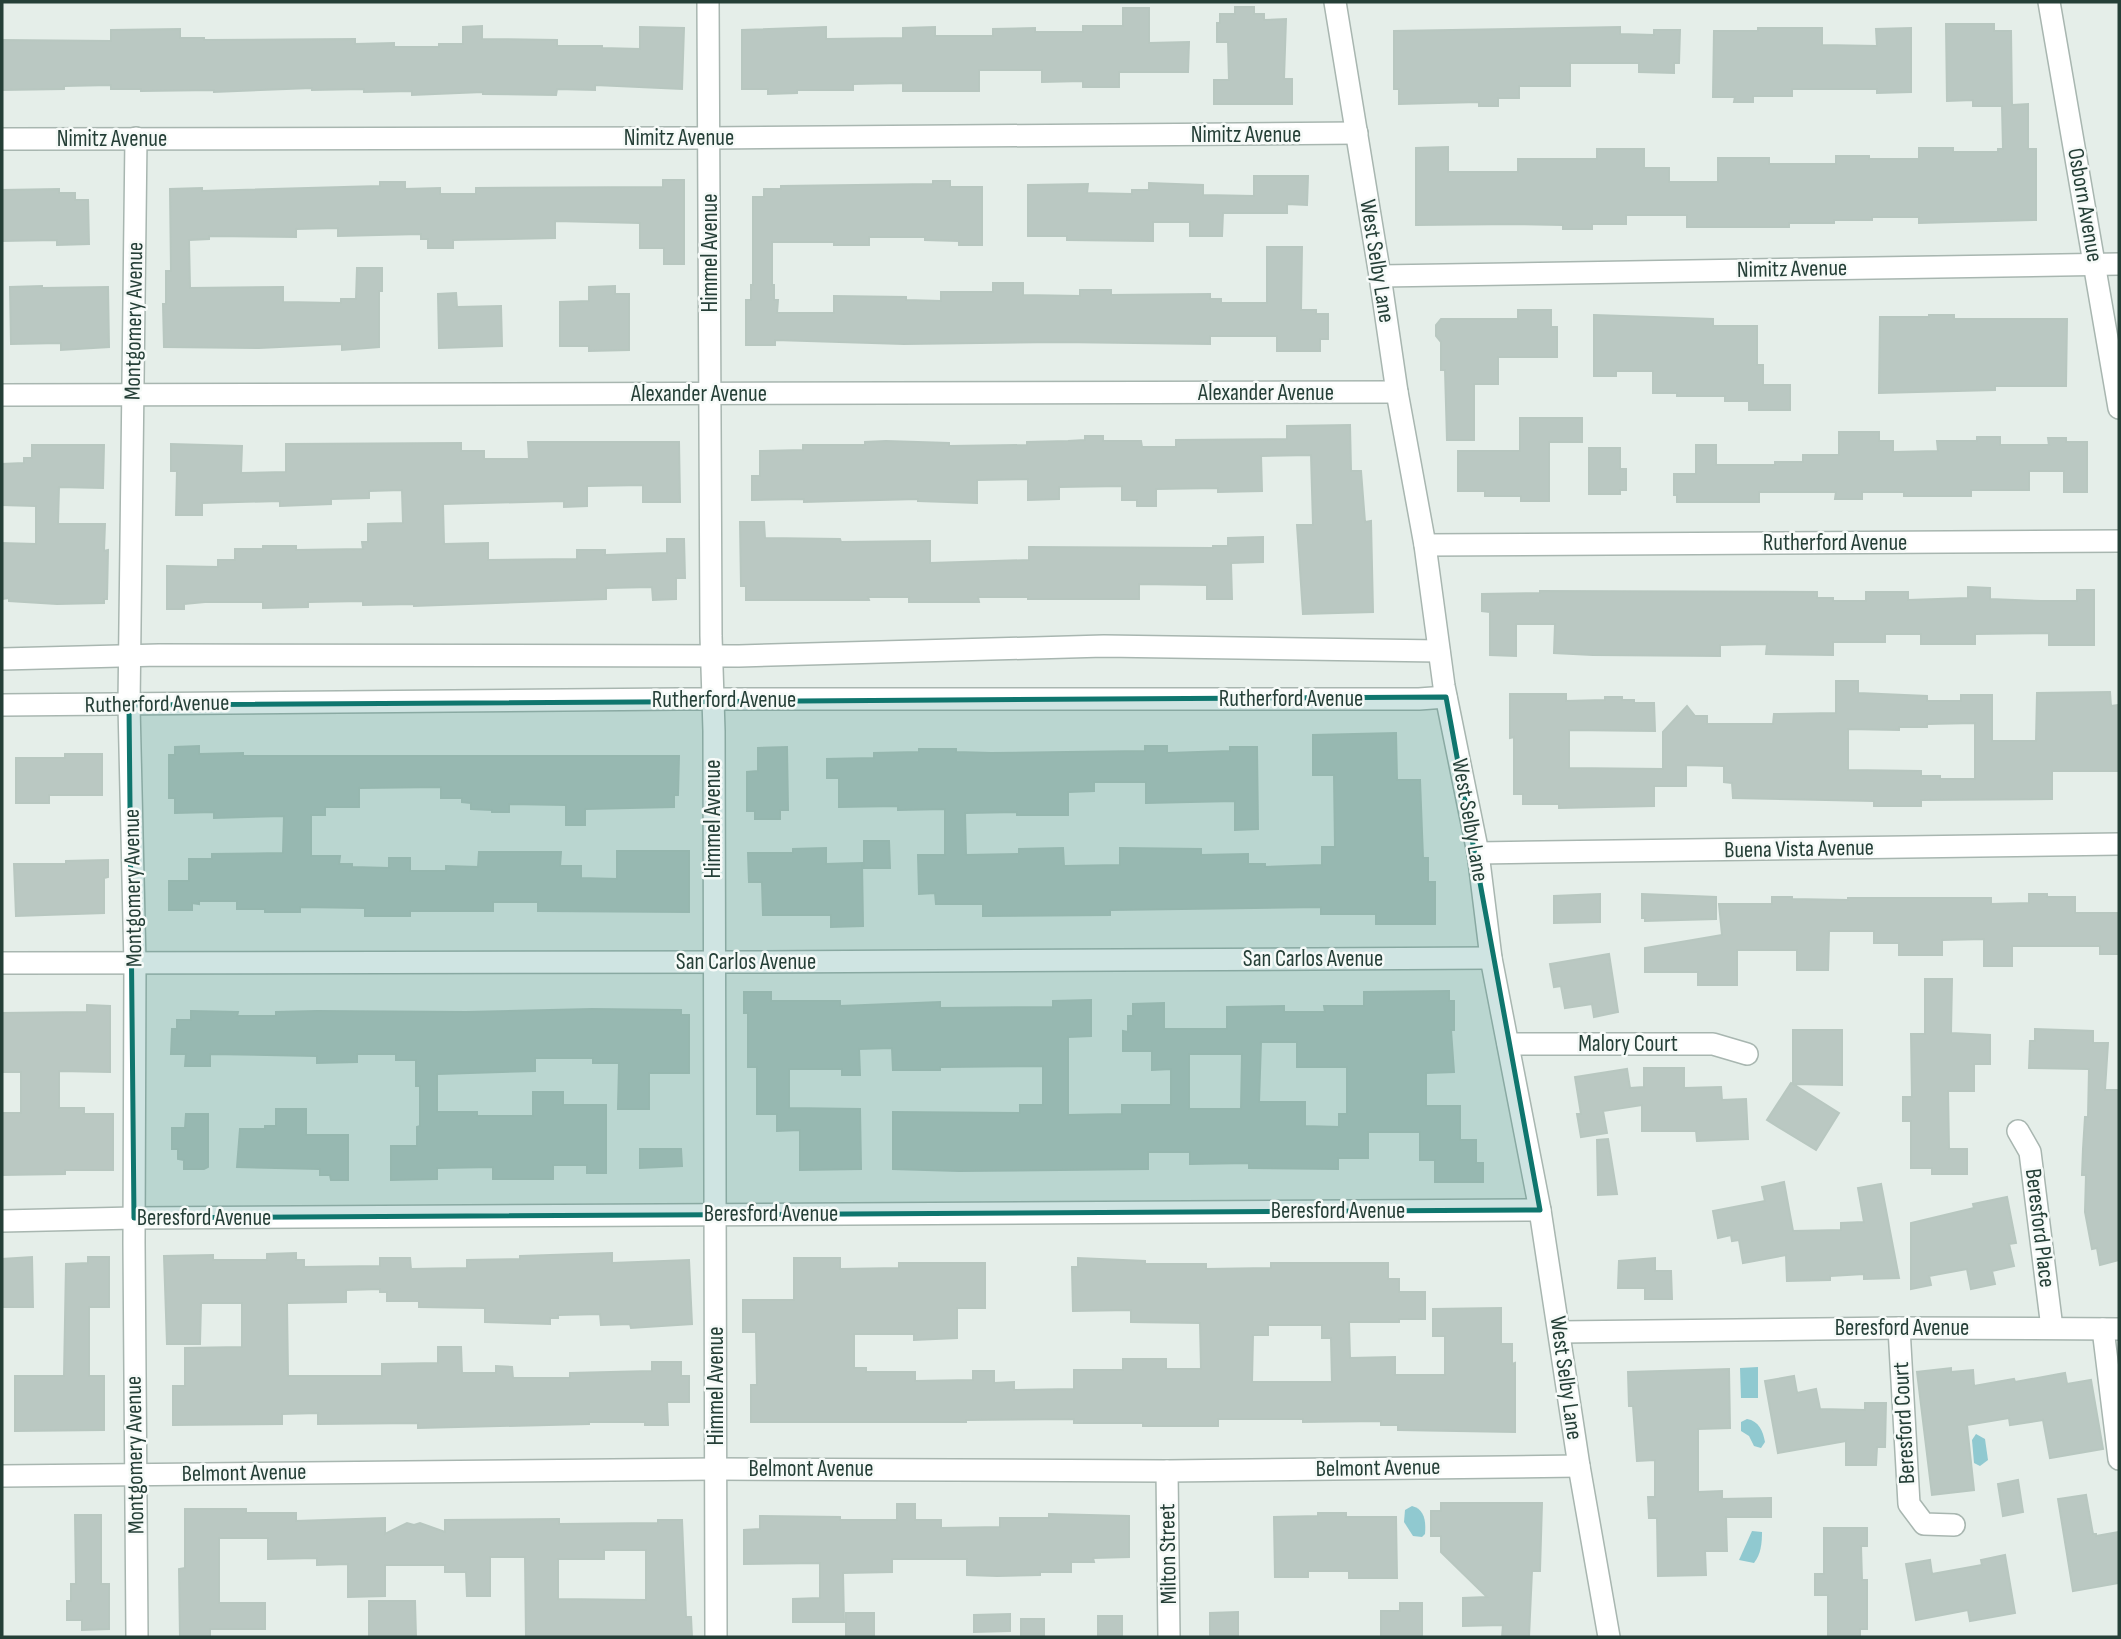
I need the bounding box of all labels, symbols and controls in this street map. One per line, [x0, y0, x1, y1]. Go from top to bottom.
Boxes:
street label: Nimitz Avenue [1191, 121, 1301, 149]
street label: Nimitz Avenue [624, 124, 734, 152]
street label: Nimitz Avenue [57, 125, 167, 153]
street label: Osborn Avenue [2061, 146, 2109, 264]
street label: Himmel Avenue [696, 194, 724, 312]
street label: West Selby Lane [1353, 197, 1401, 325]
street label: Montgomery Avenue [119, 242, 149, 400]
street label: Nimitz Avenue [1737, 254, 1847, 284]
street label: Alexander Avenue [1197, 379, 1334, 407]
street label: Alexander Avenue [630, 380, 767, 408]
street label: Rutherford Avenue [1763, 529, 1907, 557]
street label: Rutherford Avenue [1219, 685, 1363, 713]
street label: Rutherford Avenue [652, 686, 796, 714]
street label: Rutherford Avenue [84, 689, 230, 719]
street label: West Selby Lane [1445, 756, 1495, 884]
street label: Himmel Avenue [699, 760, 727, 878]
street label: Montgomery Avenue [118, 809, 148, 967]
street label: Buena Vista Avenue [1724, 834, 1874, 864]
street label: San Carlos Avenue [1243, 945, 1383, 973]
street label: San Carlos Avenue [676, 948, 816, 976]
street label: Malory Court [1578, 1030, 1678, 1058]
street label: Beresford Place [2019, 1167, 2061, 1289]
street label: Beresford Avenue [1271, 1197, 1405, 1225]
street label: Beresford Avenue [704, 1200, 838, 1228]
street label: Beresford Avenue [137, 1204, 271, 1232]
street label: West Selby Lane [1543, 1314, 1589, 1442]
street label: Beresford Avenue [1835, 1314, 1969, 1342]
street label: Himmel Avenue [702, 1327, 730, 1445]
street label: Beresford Court [1887, 1361, 1921, 1485]
street label: Montgomery Avenue [120, 1376, 150, 1534]
street label: Belmont Avenue [1315, 1453, 1441, 1483]
street label: Belmont Avenue [749, 1455, 873, 1483]
street label: Belmont Avenue [181, 1458, 307, 1488]
street label: Milton Street [1153, 1503, 1183, 1605]

